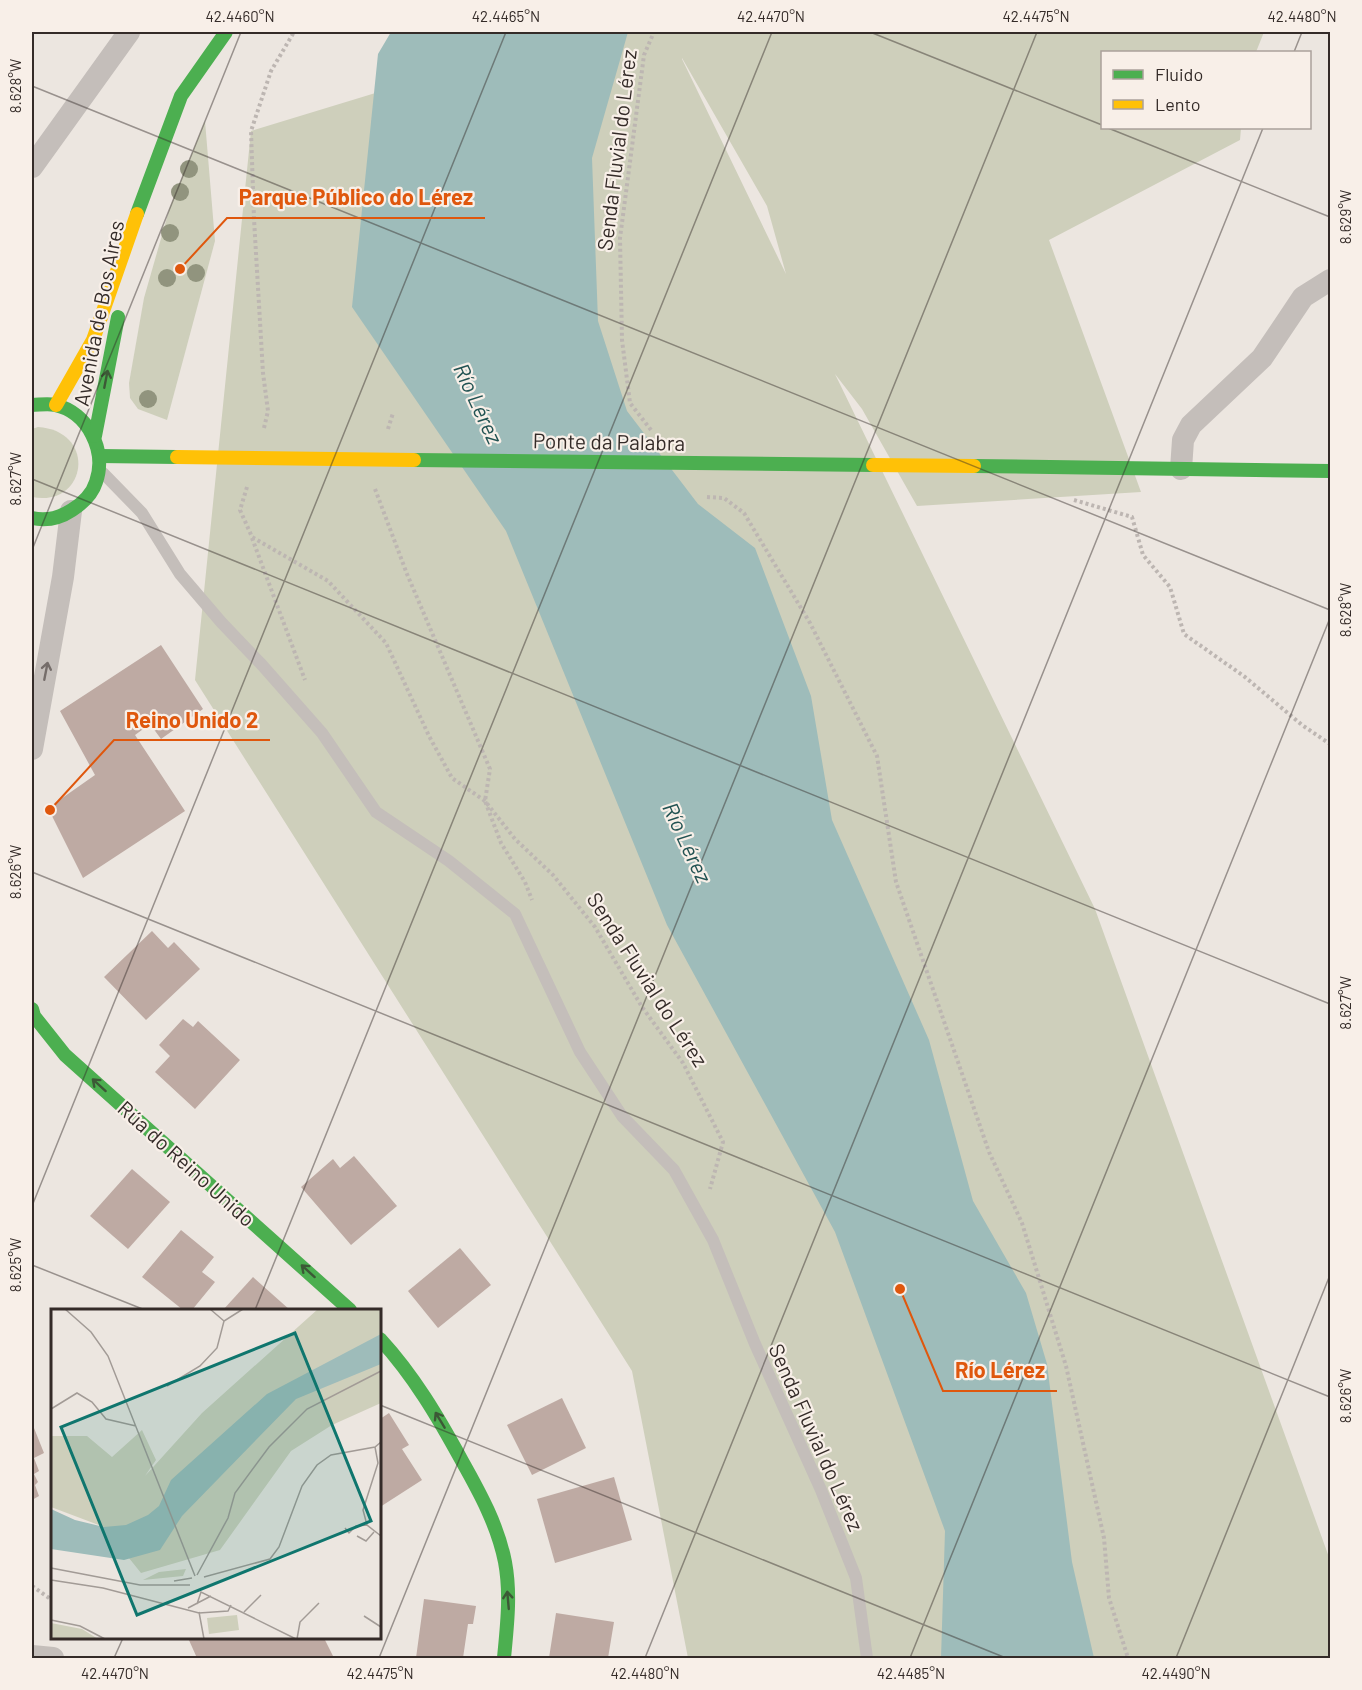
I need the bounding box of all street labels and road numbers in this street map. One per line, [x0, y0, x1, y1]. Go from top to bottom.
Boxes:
street label: Senda Fluvial do Lérez [591, 48, 641, 252]
street label: Avenida de Bos Aires [68, 218, 128, 408]
street label: Ponte da Palabra [533, 427, 685, 455]
street label: Senda Fluvial do Lérez [582, 887, 714, 1071]
street label: Rúa do Reino Unido [113, 1095, 261, 1231]
street label: Senda Fluvial do Lérez [764, 1339, 870, 1535]

